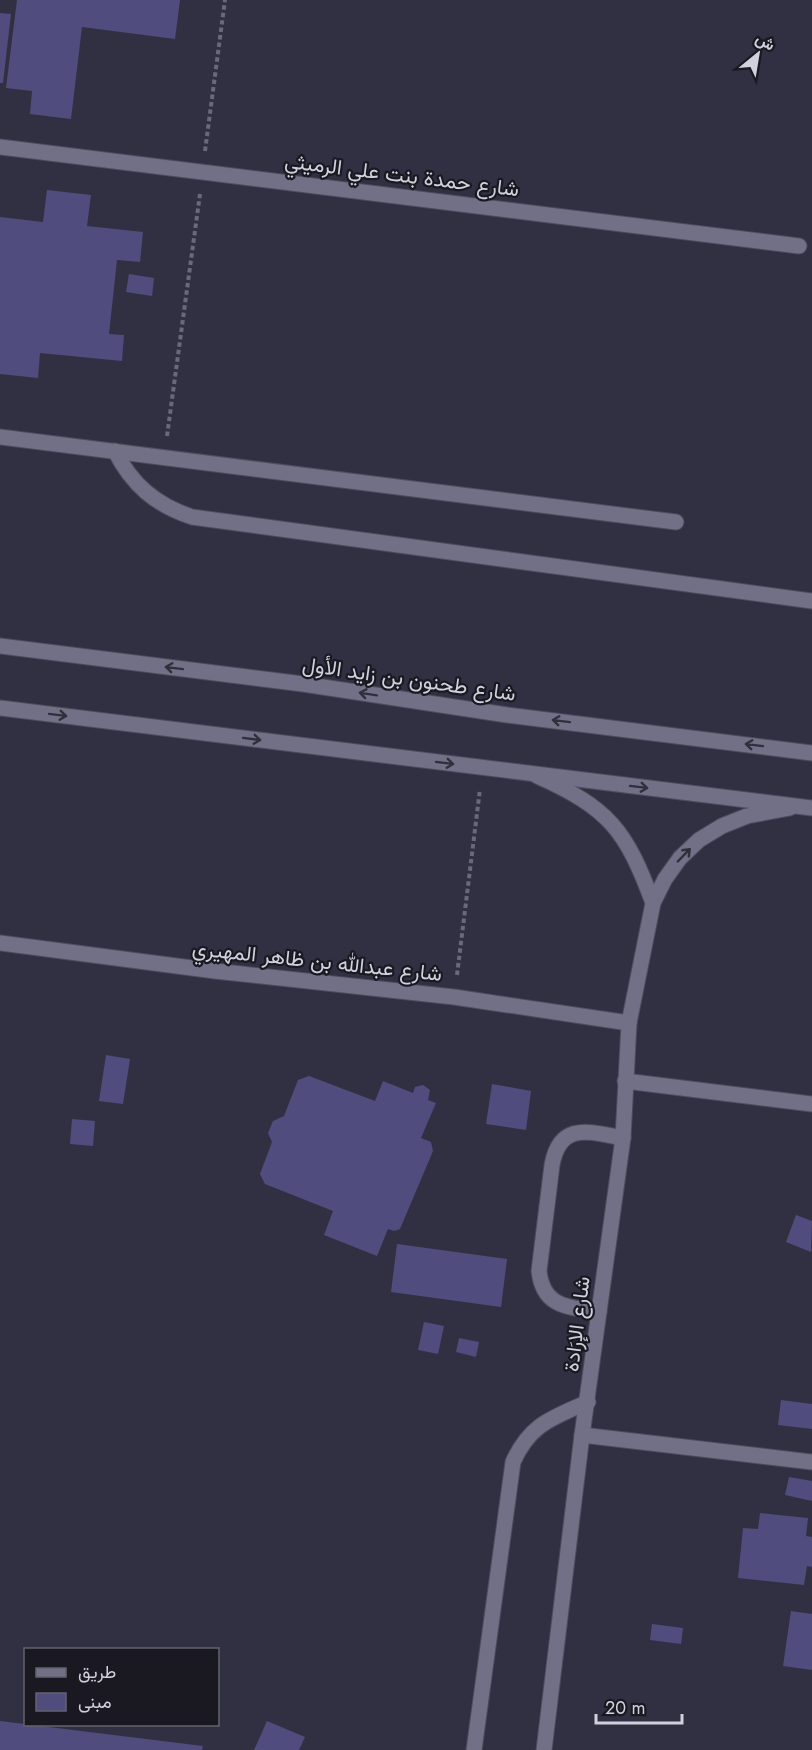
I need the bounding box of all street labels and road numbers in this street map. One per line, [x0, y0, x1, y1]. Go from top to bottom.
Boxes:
street label: شارع حمدة بنت علي الرميثي [283, 146, 521, 206]
street label: شارع طحنون بن زايد الأول [300, 649, 518, 709]
street label: شارع عبدالله بن ظاهر المهيري [190, 933, 443, 991]
street label: شارع الإرَادة [556, 1275, 598, 1373]

